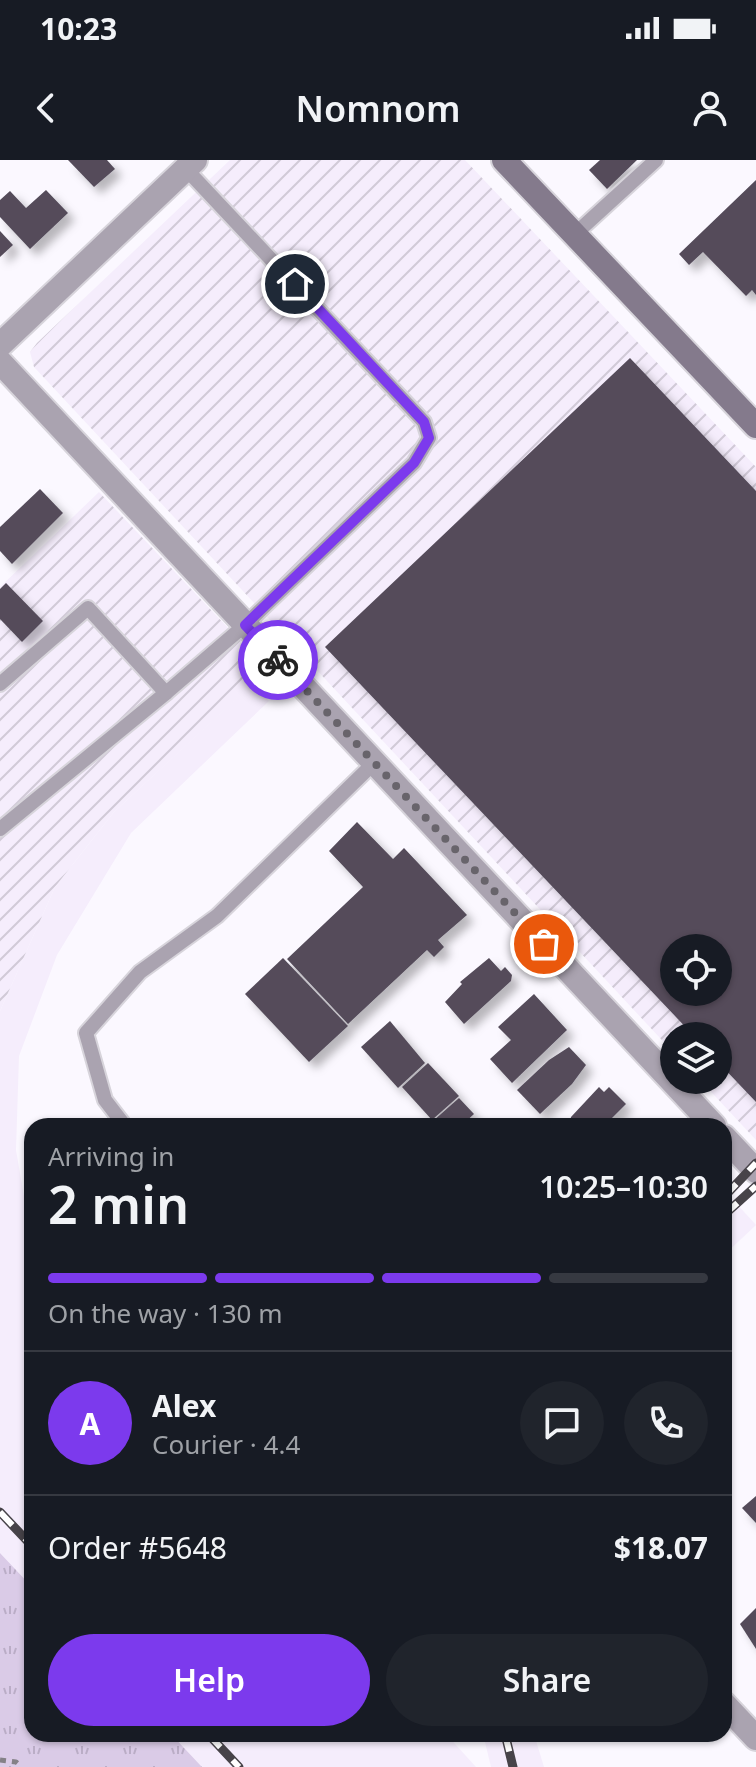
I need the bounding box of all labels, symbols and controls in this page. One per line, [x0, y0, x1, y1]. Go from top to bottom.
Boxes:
text: 10:23 [40, 8, 117, 49]
text: Nomnom [295, 84, 461, 133]
icon: back [24, 86, 68, 130]
icon: person [688, 86, 732, 130]
pin [261, 250, 329, 318]
icon: home [273, 262, 317, 306]
courier [238, 620, 318, 700]
icon: bike [256, 638, 300, 682]
pin [510, 910, 578, 978]
icon: bag [522, 922, 566, 966]
map controls [660, 934, 732, 1094]
button: locate [660, 934, 732, 1006]
button: layers [660, 1022, 732, 1094]
text: Arriving in [48, 1138, 174, 1174]
text: 10:25–10:30 [539, 1166, 708, 1207]
text: 2 min [48, 1168, 189, 1239]
text: On the way · 130 m [48, 1295, 282, 1331]
button: chat [520, 1381, 604, 1465]
button: phone [624, 1381, 708, 1465]
text: Alex [152, 1385, 216, 1426]
text: A [80, 1403, 100, 1444]
text: Courier · 4.4 [152, 1426, 300, 1462]
text: Order #5648 [48, 1527, 227, 1568]
text: $18.07 [614, 1527, 708, 1568]
button: Help [48, 1634, 370, 1726]
button: Share [386, 1634, 708, 1726]

